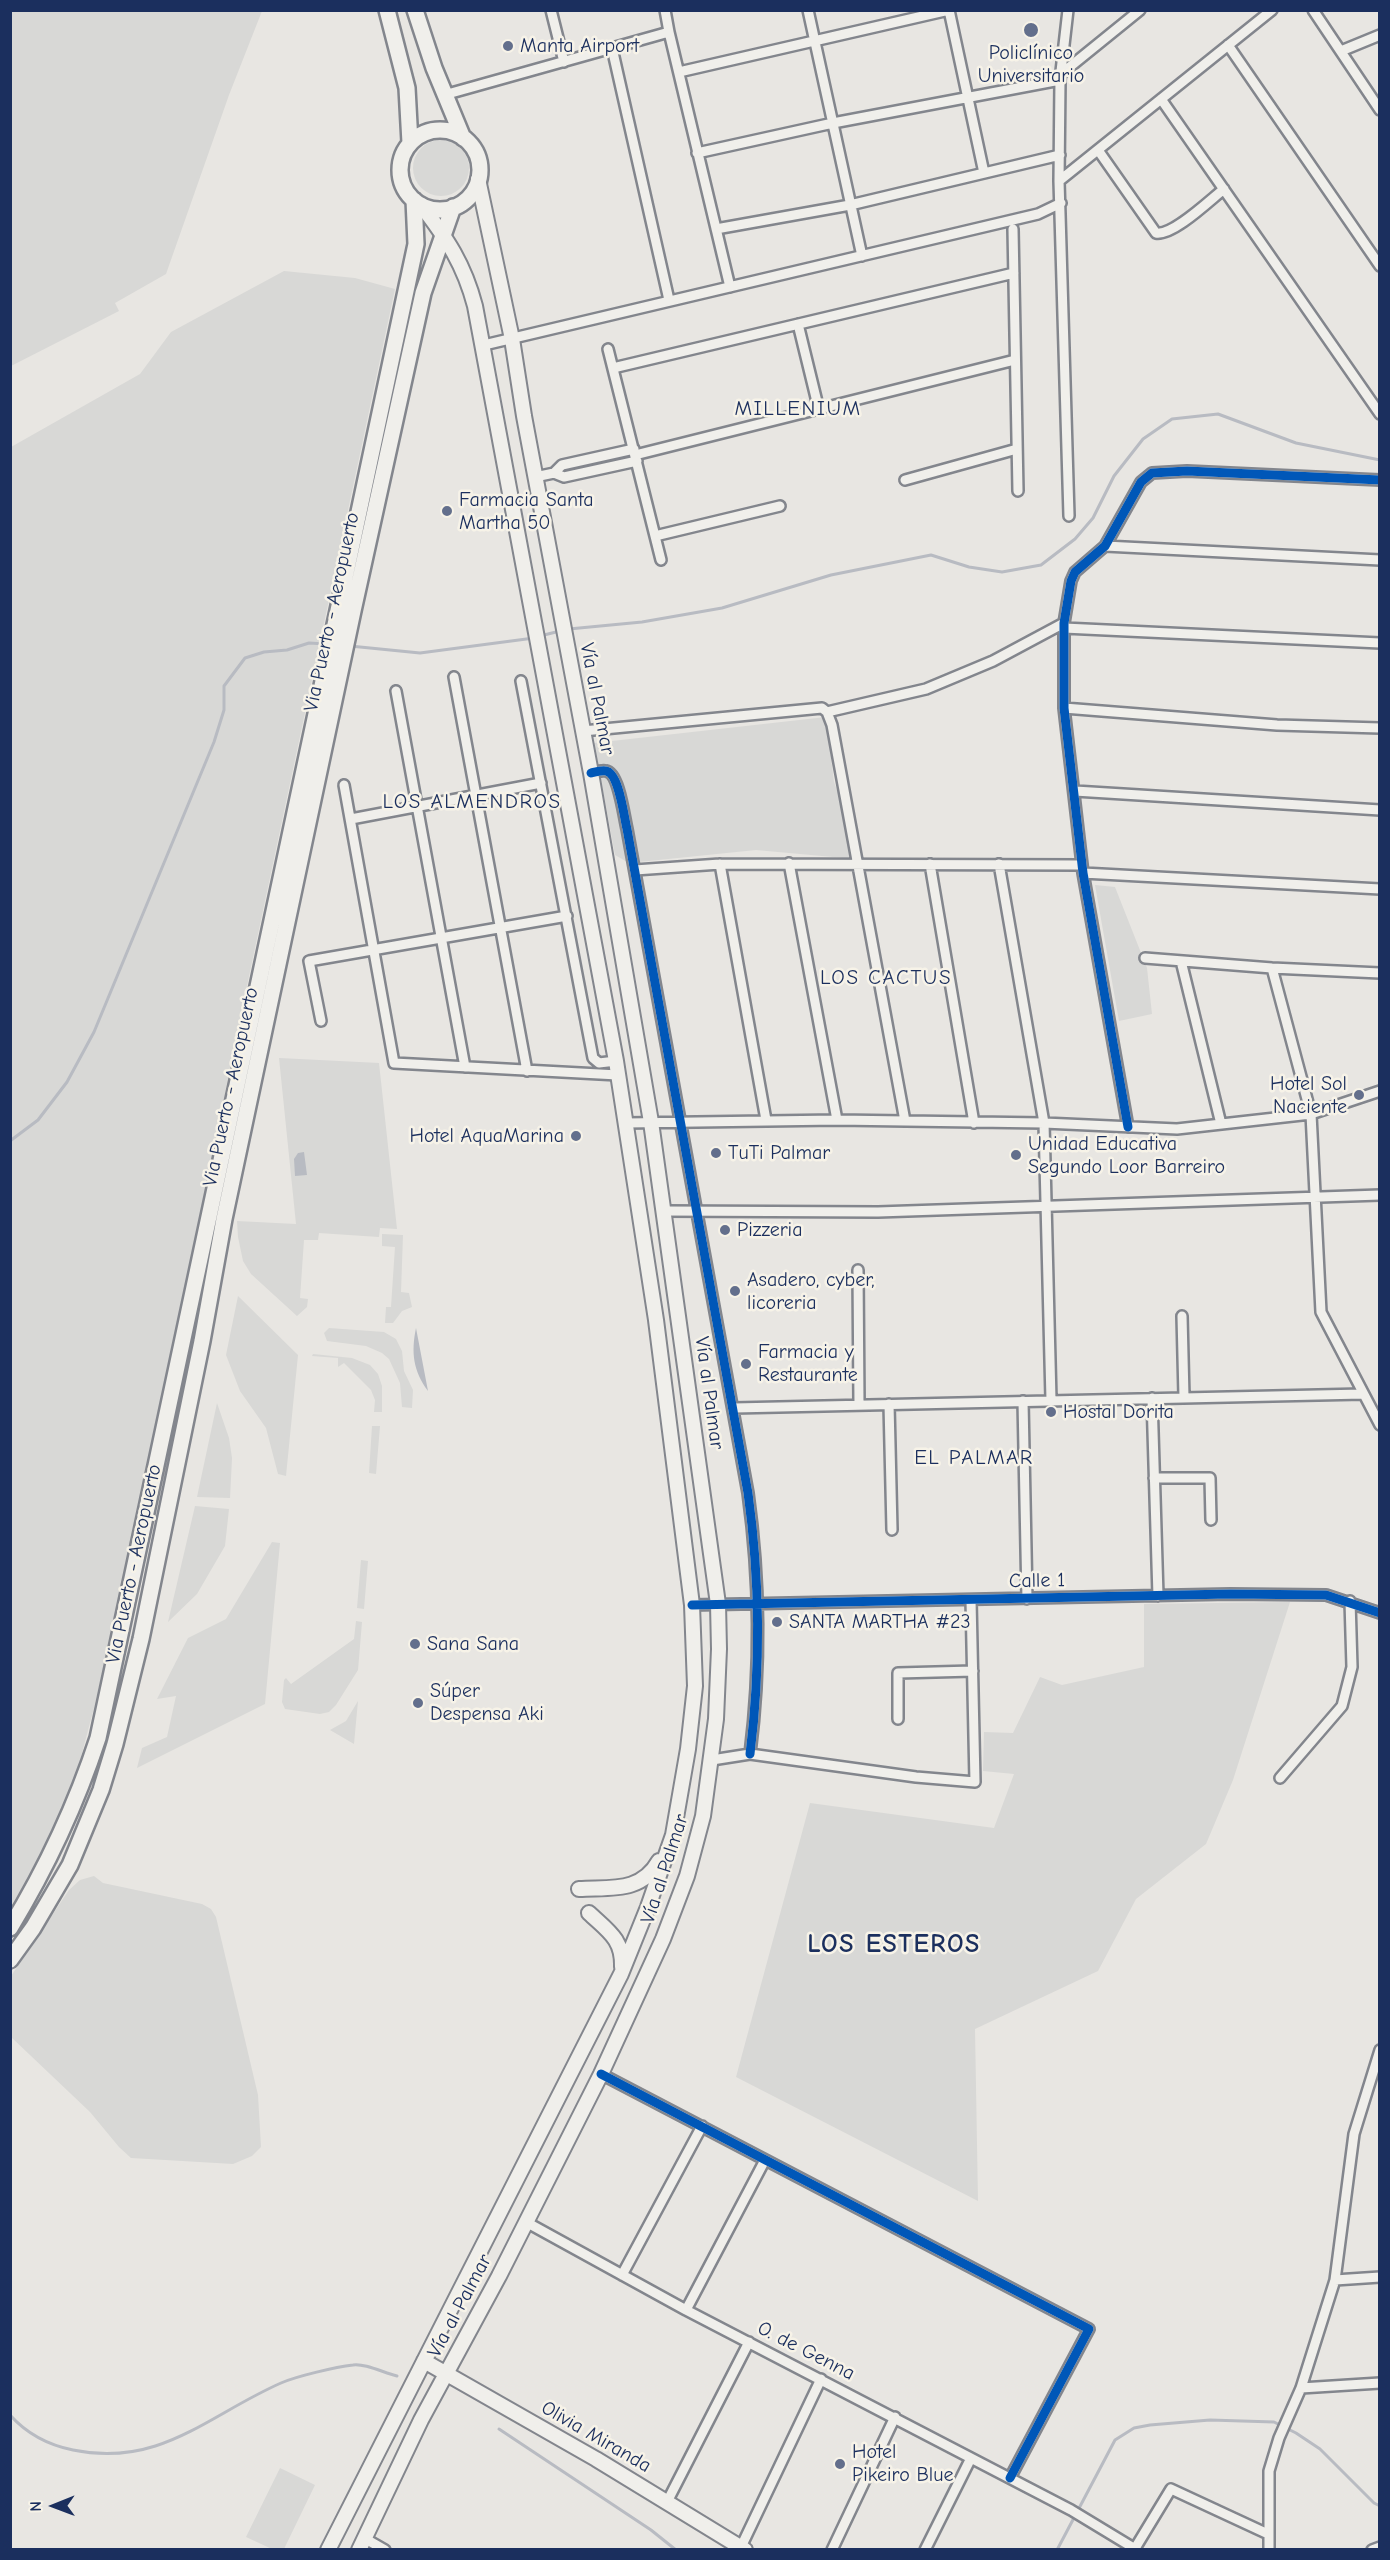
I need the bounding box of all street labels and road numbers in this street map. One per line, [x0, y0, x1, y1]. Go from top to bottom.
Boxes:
street label: Via Puerto - Aeropuerto [299, 510, 365, 714]
street label: Vía al Palmar [574, 641, 620, 757]
street label: Via Puerto - Aeropuerto [198, 985, 264, 1189]
street label: Vía al Palmar [689, 1335, 729, 1451]
street label: Via Puerto - Aeropuerto [101, 1462, 167, 1666]
street label: Calle 1 [1009, 1569, 1065, 1593]
street label: Vía al Palmar [636, 1811, 694, 1927]
street label: Vía al Palmar [423, 2250, 497, 2362]
street label: O. de Genna [753, 2316, 859, 2386]
street label: Olivia Miranda [537, 2396, 655, 2478]

